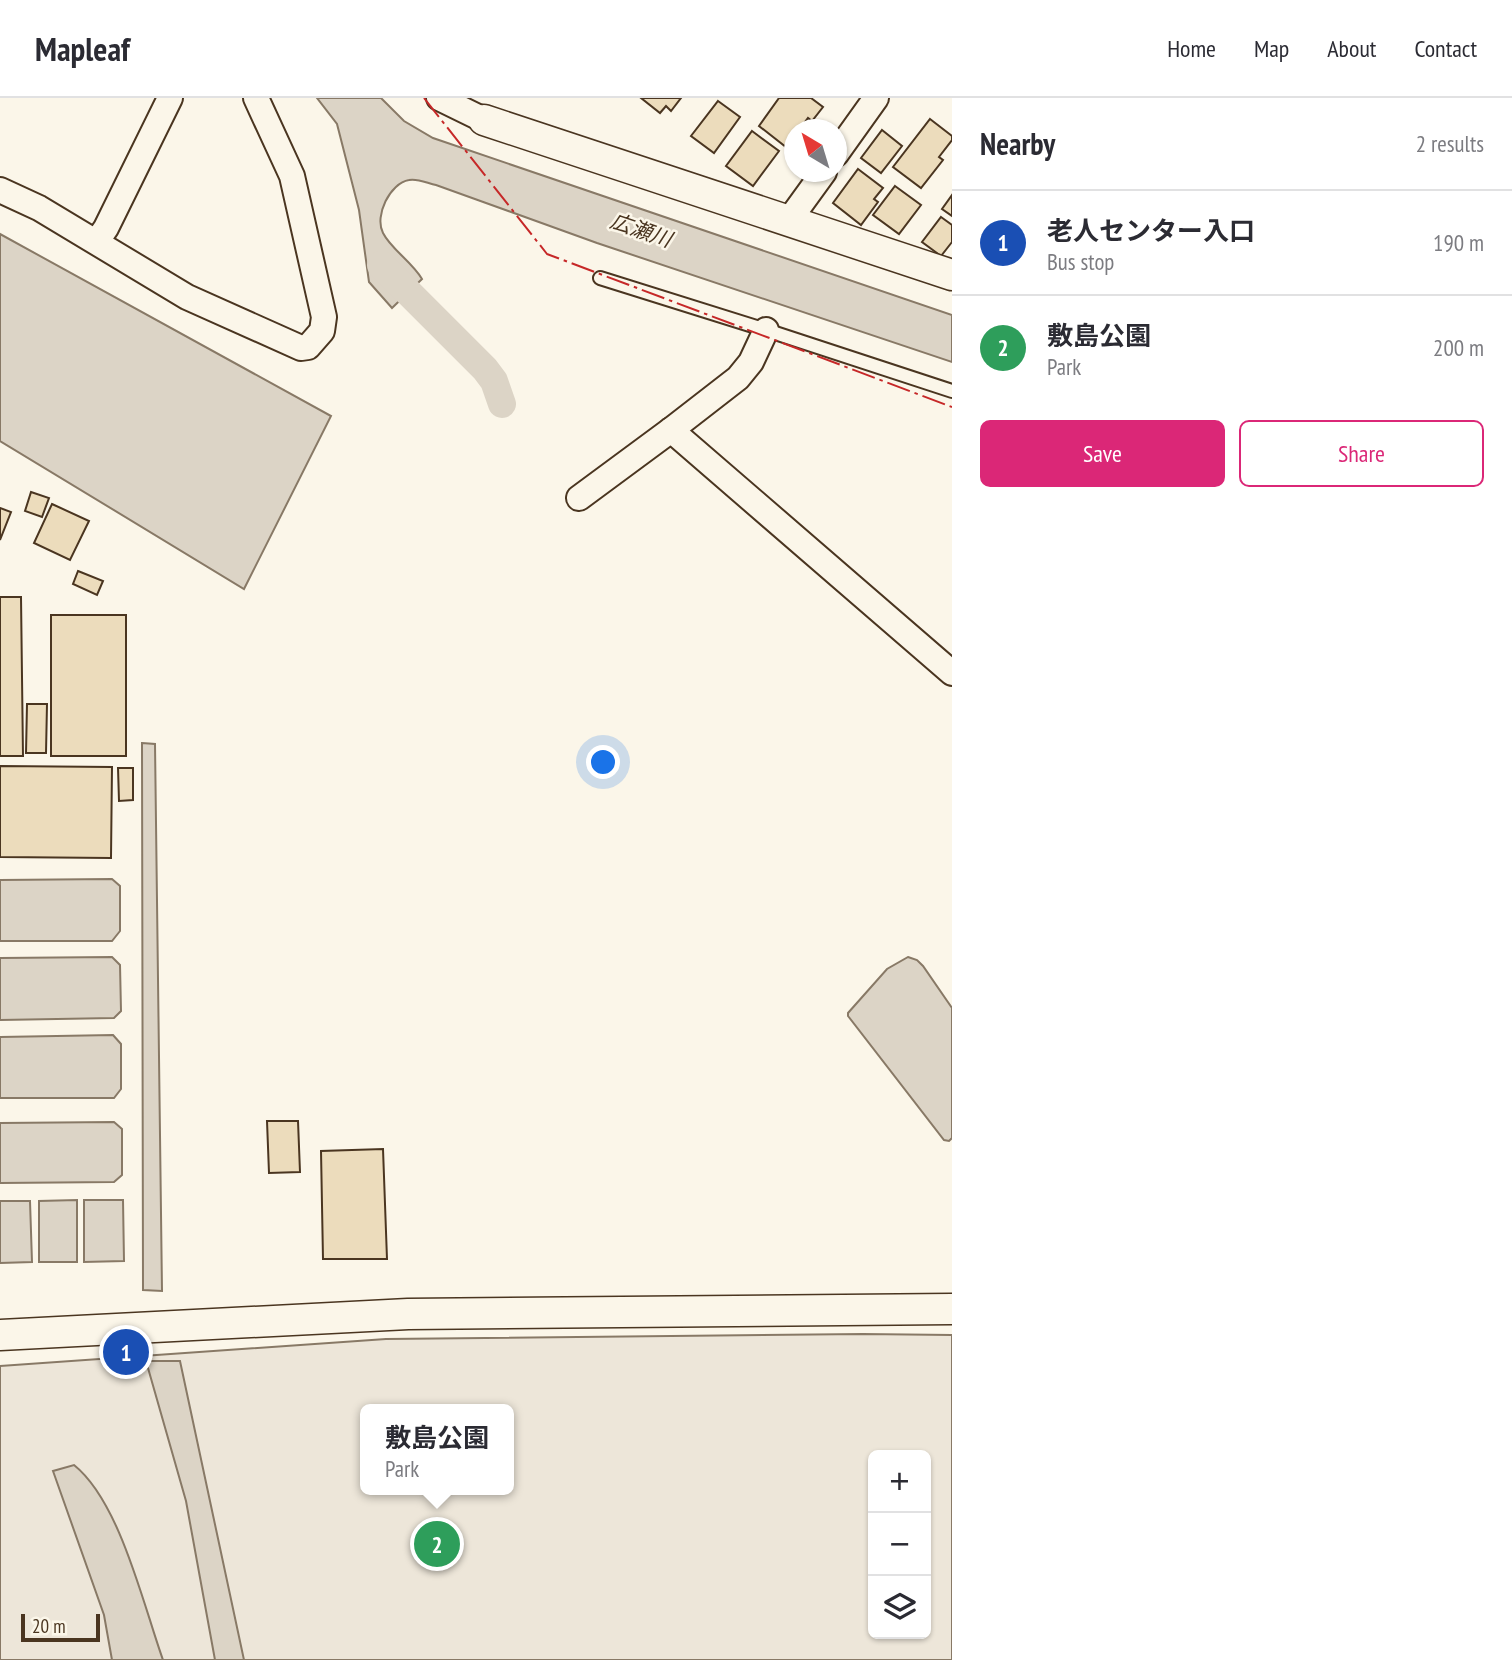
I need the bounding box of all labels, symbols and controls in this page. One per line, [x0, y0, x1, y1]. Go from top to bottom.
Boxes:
text: Mapleaf [35, 27, 130, 70]
text: Home [1167, 33, 1216, 64]
text: Map [1254, 33, 1289, 64]
text: About [1327, 33, 1376, 64]
text: Contact [1414, 33, 1477, 64]
north arrow [784, 119, 847, 182]
text: Nearby [980, 124, 1055, 163]
text: 2 results [1416, 129, 1484, 158]
water label: 広瀬川 [607, 207, 677, 254]
text: 老人センター入口 [1047, 214, 1255, 247]
text: 1 [998, 228, 1009, 257]
text: 190 m [1433, 228, 1484, 257]
text: Bus stop [1047, 247, 1114, 276]
text: 敷島公園 [1047, 319, 1151, 352]
text: 2 [998, 333, 1009, 362]
text: 200 m [1433, 333, 1484, 362]
text: Park [1047, 352, 1081, 381]
button: Save [980, 420, 1225, 487]
button: Share [1239, 420, 1484, 487]
your location [586, 745, 620, 779]
pin: 1 [103, 1326, 149, 1378]
popup [360, 1404, 514, 1495]
text: 敷島公園 [385, 1421, 489, 1454]
map controls [868, 1450, 931, 1639]
button: + [868, 1450, 931, 1513]
text: Park [385, 1454, 419, 1483]
button: − [868, 1513, 931, 1576]
pin: 2 [414, 1518, 460, 1570]
button: layers [868, 1576, 931, 1639]
scale bar [21, 1611, 100, 1643]
text: 20 m [32, 1614, 66, 1638]

